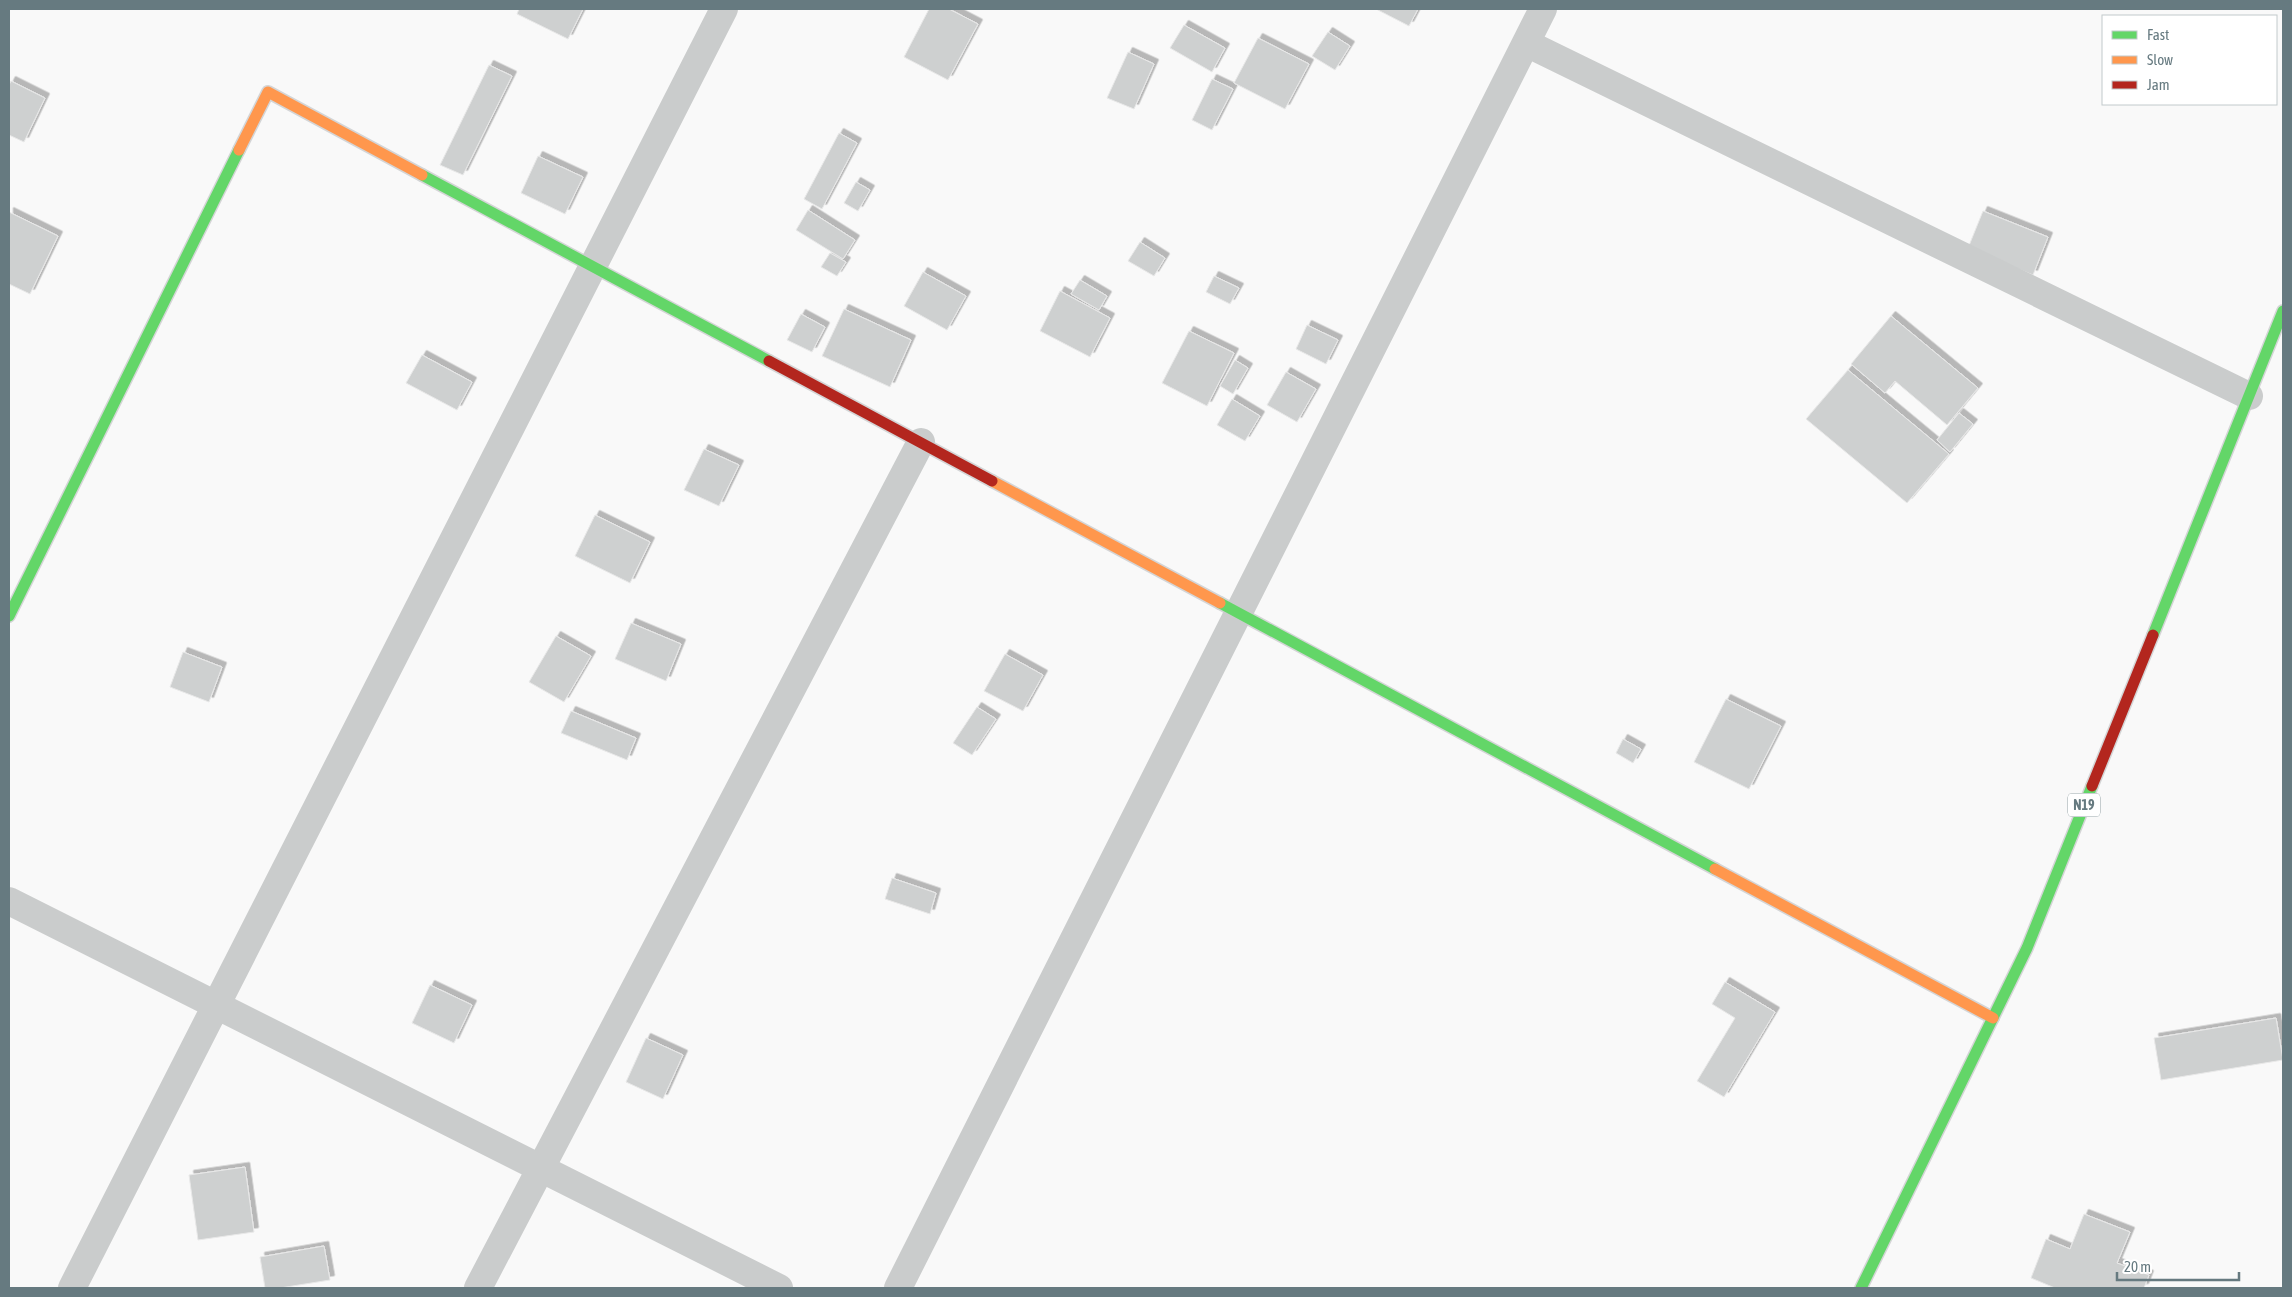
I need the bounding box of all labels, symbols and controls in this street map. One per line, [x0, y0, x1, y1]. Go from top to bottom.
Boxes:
legend [2102, 15, 2277, 105]
text: Fast [2147, 26, 2169, 43]
text: Slow [2147, 51, 2173, 68]
text: Jam [2147, 76, 2170, 93]
road number: N19 [2068, 794, 2100, 816]
scale bar [2117, 1250, 2240, 1282]
text: 20 m [2124, 1258, 2151, 1275]

